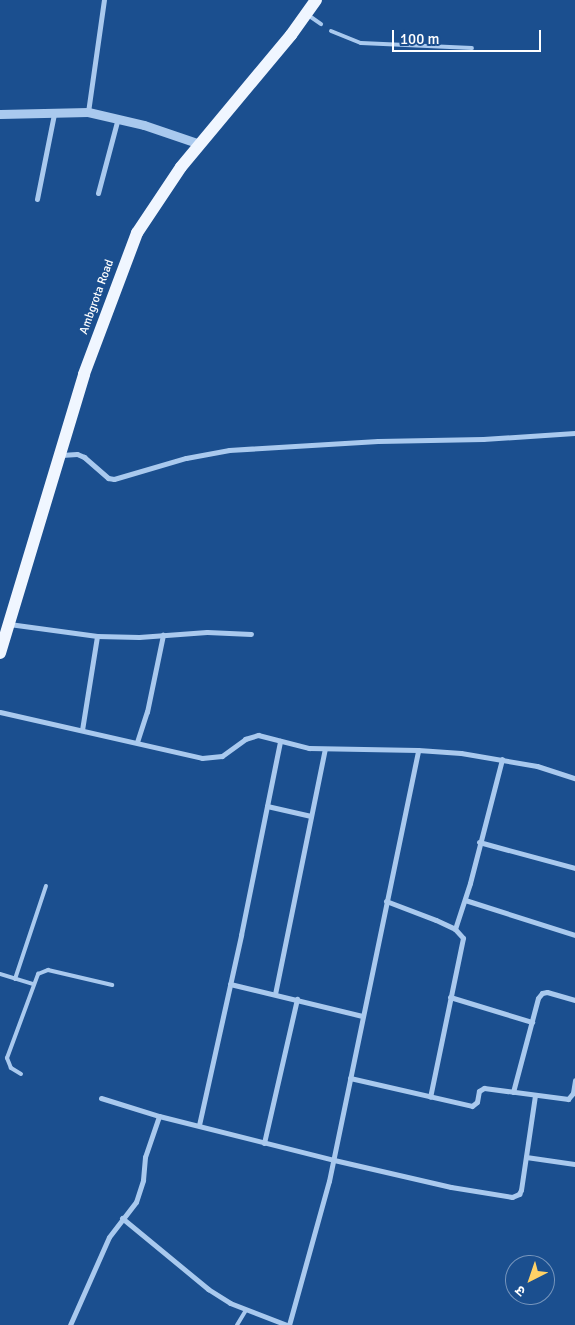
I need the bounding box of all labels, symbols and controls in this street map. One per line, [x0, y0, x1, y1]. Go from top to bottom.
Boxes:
scale bar [395, 20, 544, 52]
text: 100 m [400, 30, 440, 48]
street label: Ambgrota Road [77, 258, 117, 336]
north arrow [505, 1255, 555, 1305]
text: उ [512, 1282, 529, 1300]

